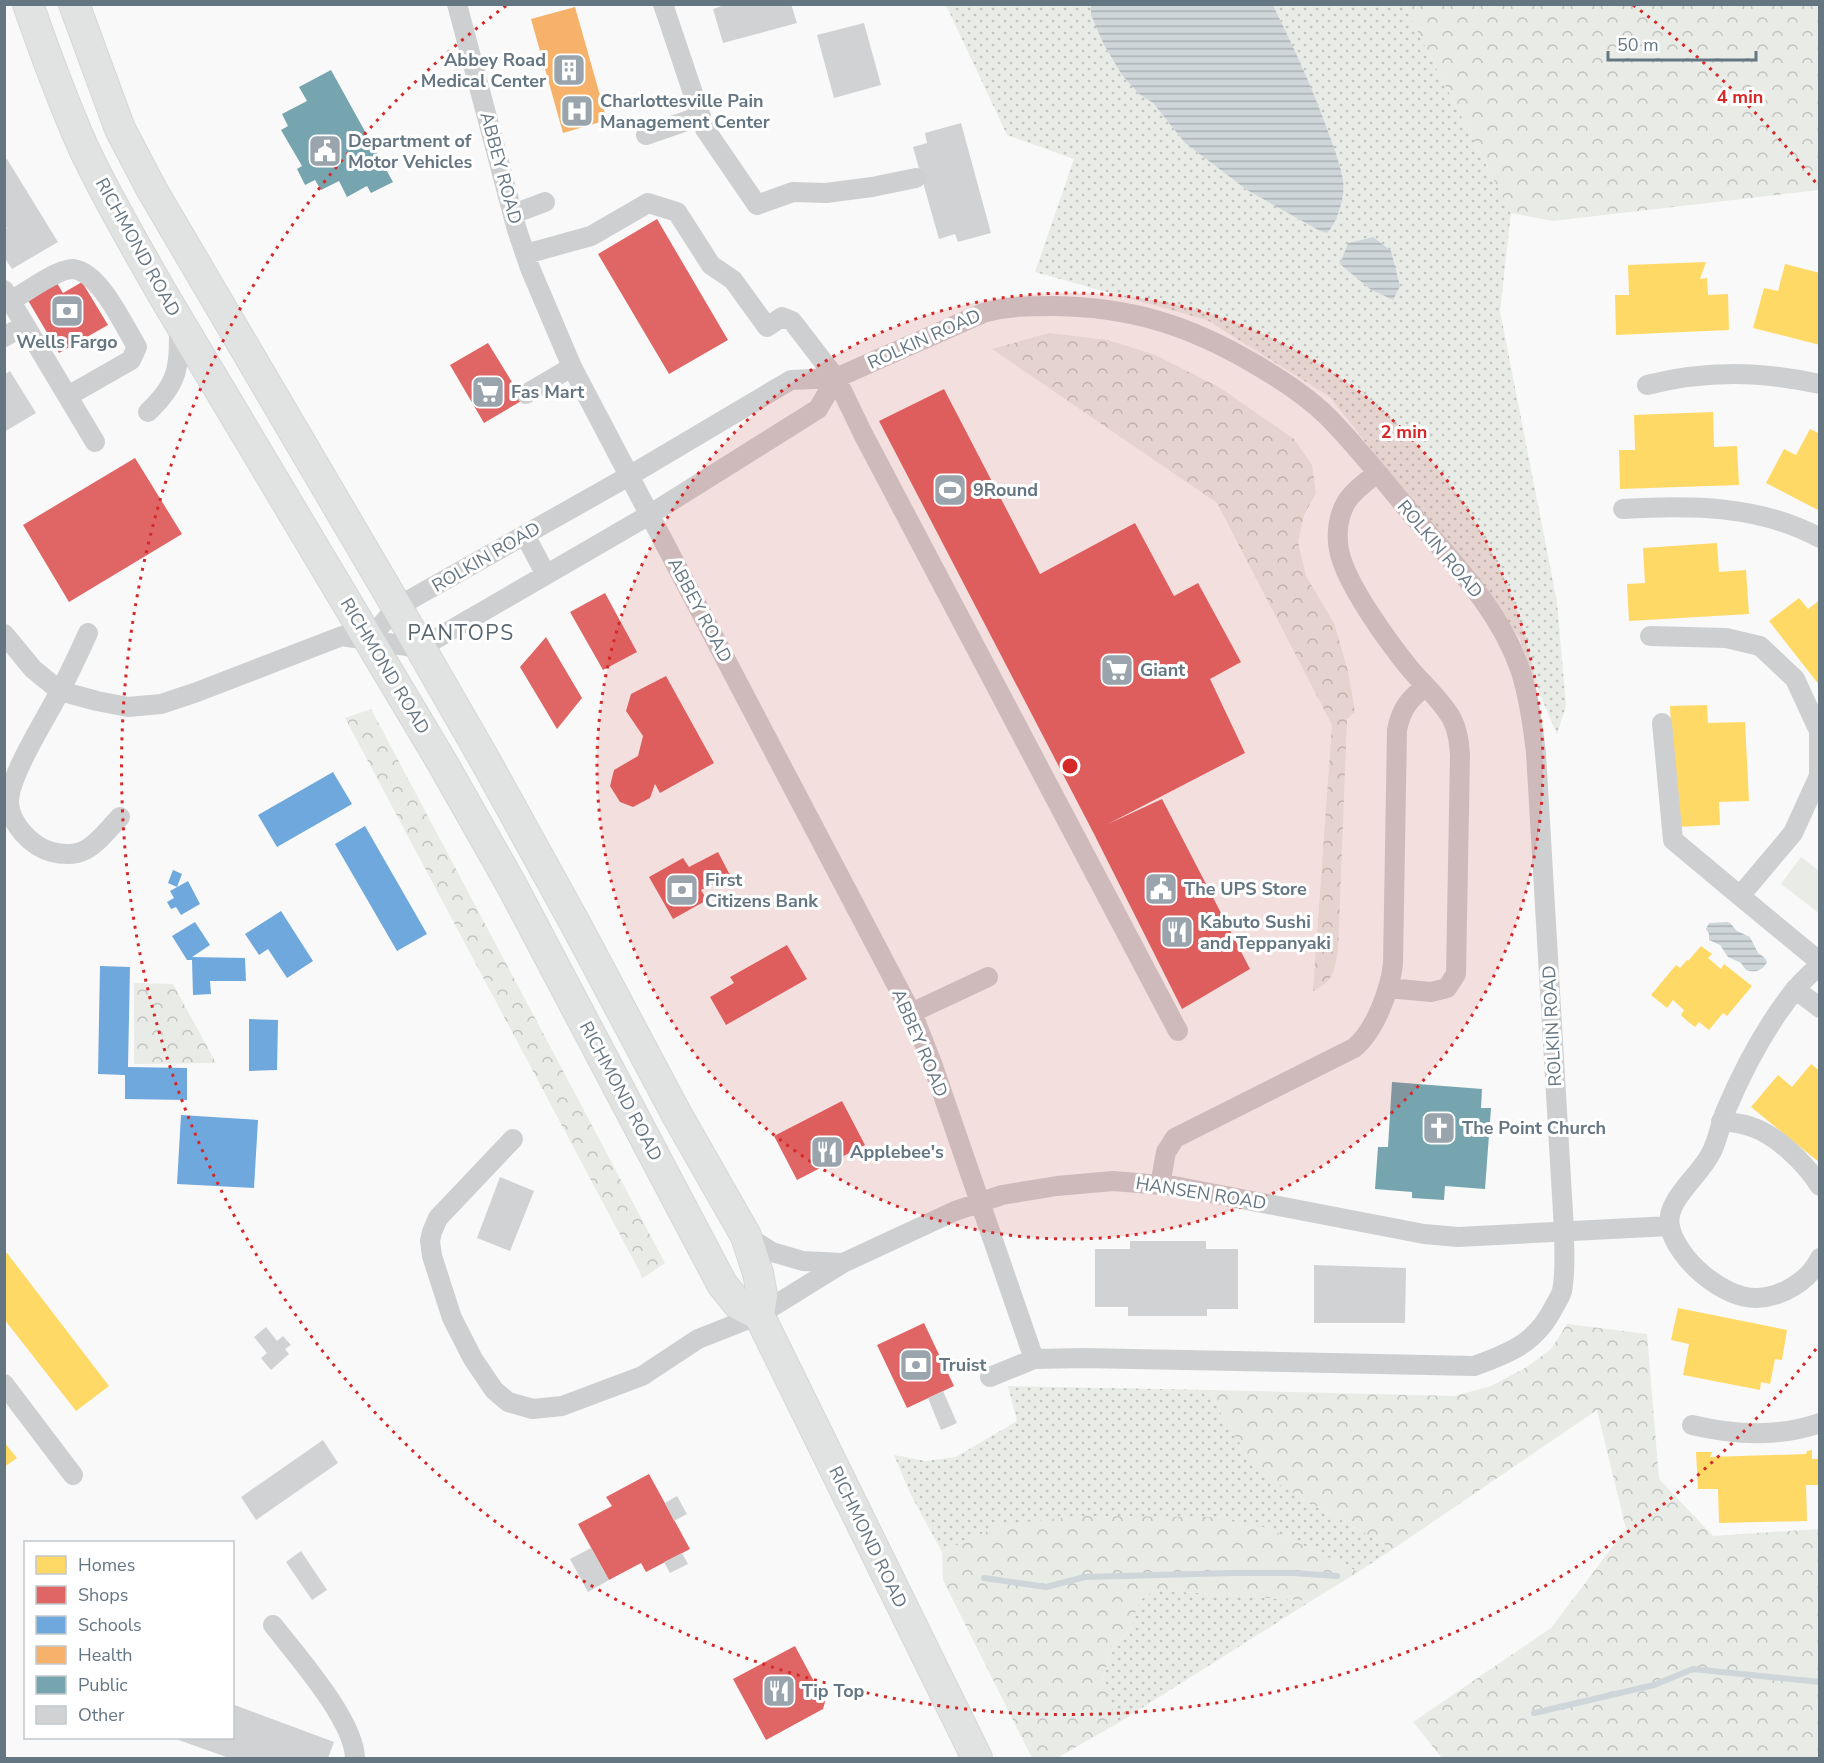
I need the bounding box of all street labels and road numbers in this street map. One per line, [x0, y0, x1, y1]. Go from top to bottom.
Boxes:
street label: ABBEY ROAD [475, 109, 527, 227]
street label: RICHMOND ROAD [90, 173, 186, 321]
street label: ROLKIN ROAD [864, 303, 984, 375]
street label: ROLKIN ROAD [1392, 495, 1488, 603]
street label: ROLKIN ROAD [427, 516, 545, 598]
street label: ABBEY ROAD [662, 554, 738, 666]
street label: RICHMOND ROAD [335, 593, 435, 739]
street label: ROLKIN ROAD [1537, 965, 1567, 1087]
street label: ABBEY ROAD [886, 985, 954, 1101]
street label: RICHMOND ROAD [574, 1017, 668, 1165]
street label: HANSEN ROAD [1134, 1171, 1268, 1215]
street label: RICHMOND ROAD [823, 1462, 913, 1612]

